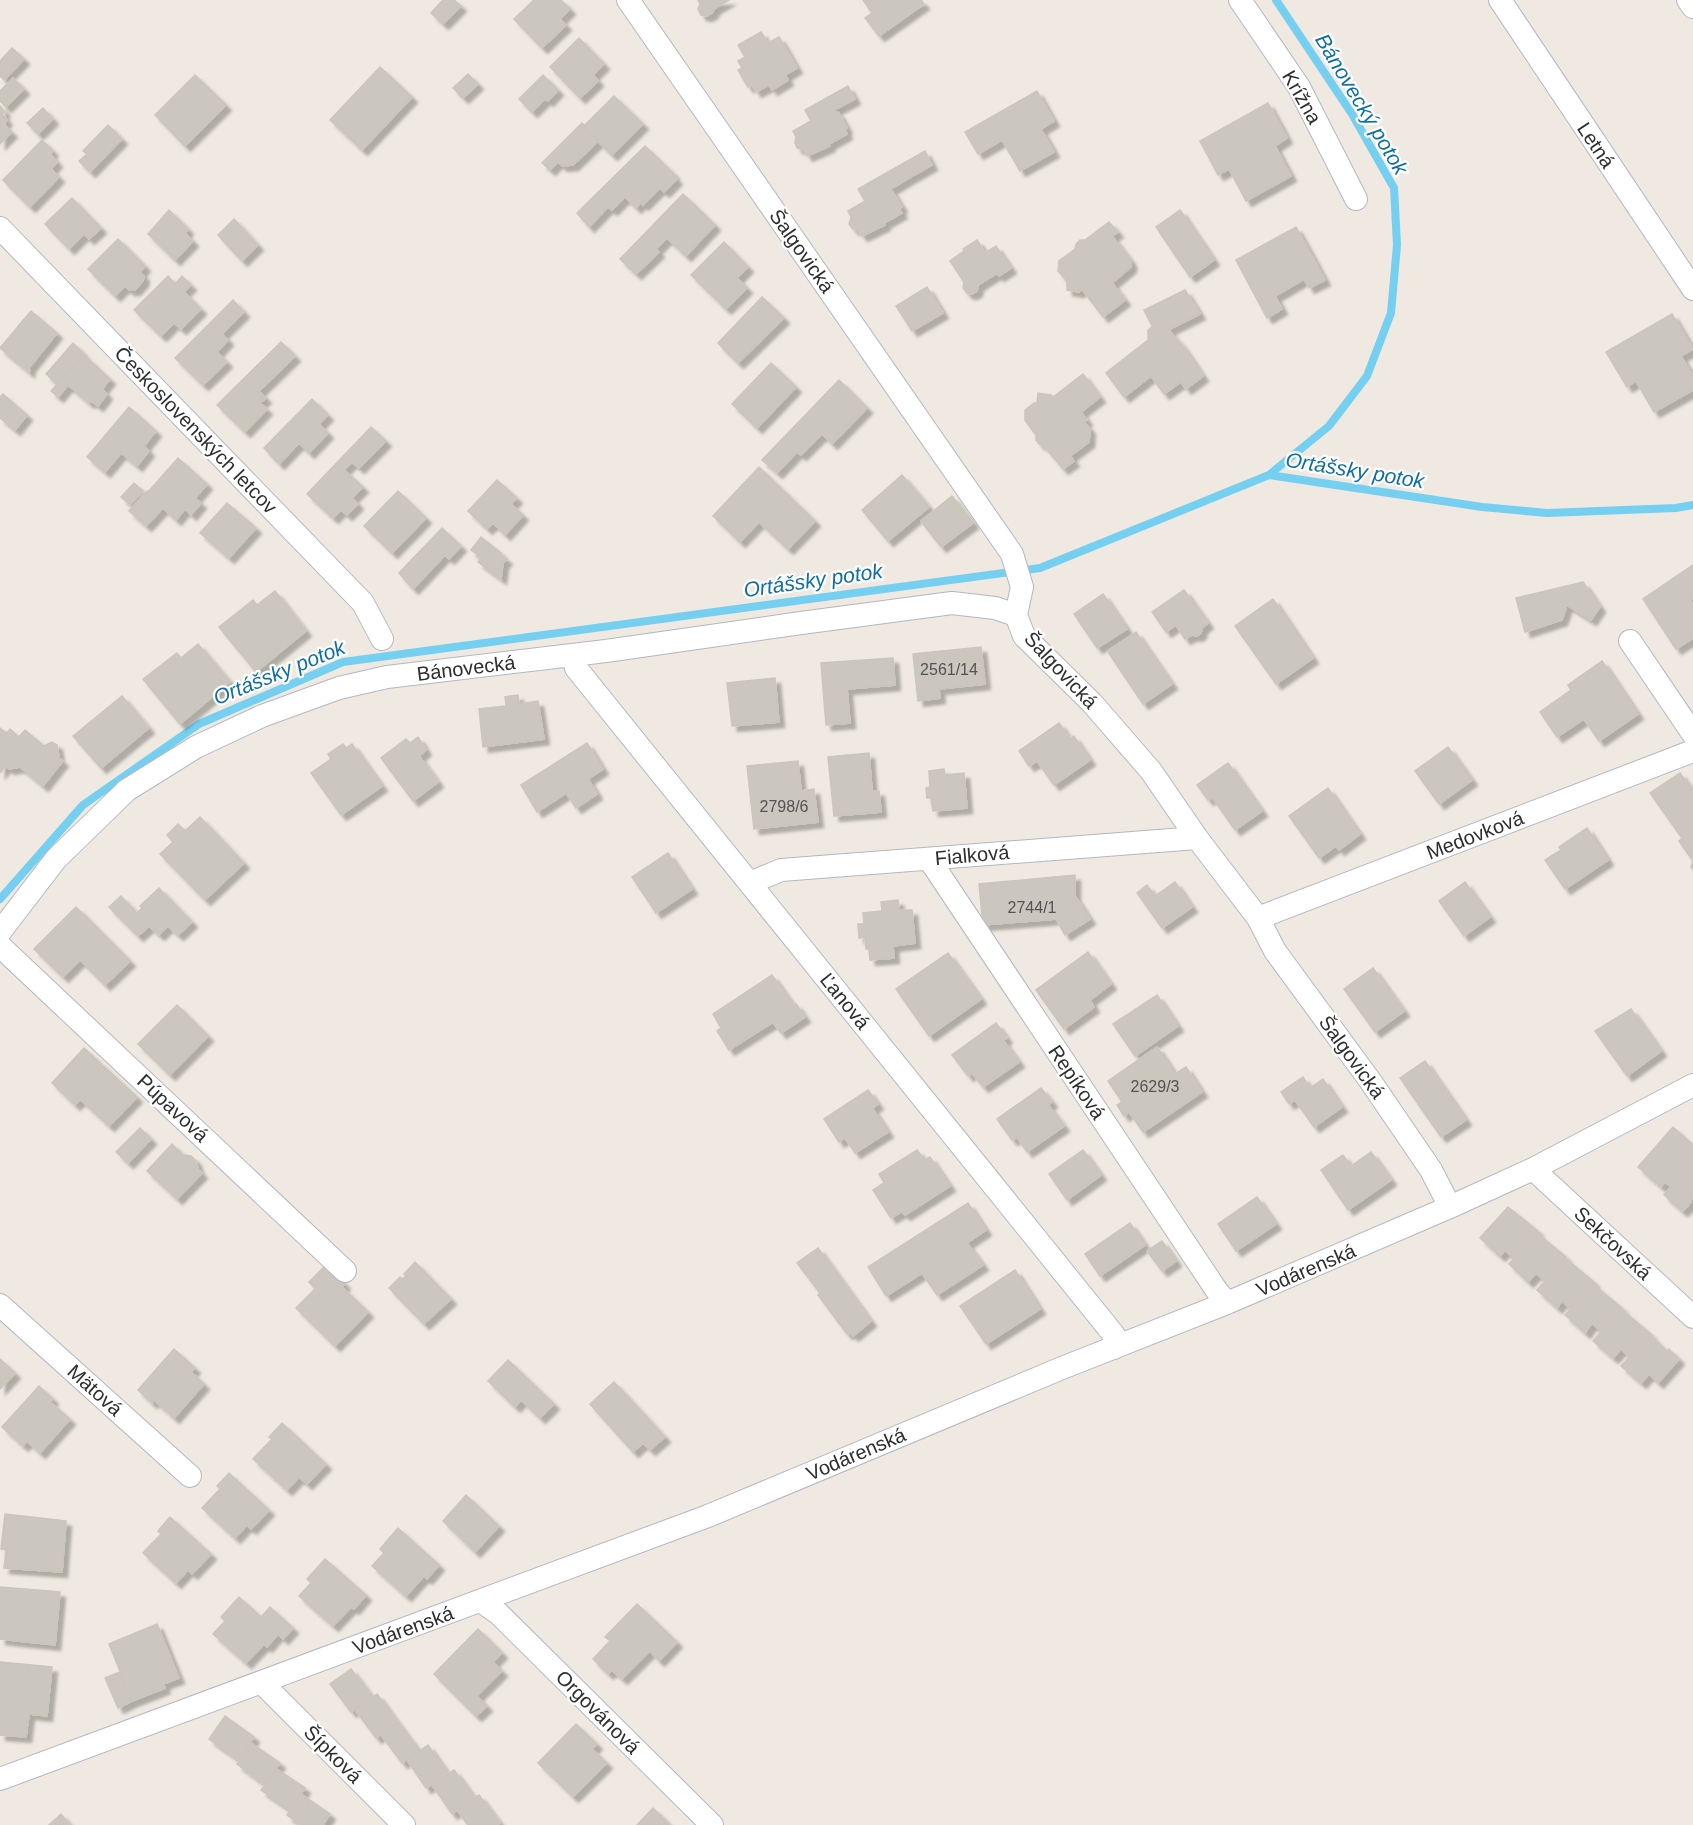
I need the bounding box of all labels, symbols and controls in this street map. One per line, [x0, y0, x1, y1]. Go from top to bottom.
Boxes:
water label: Bánovecký potok [1311, 30, 1414, 180]
street label: Krížna [1278, 66, 1326, 128]
street label: Letná [1573, 118, 1620, 173]
street label: Šalgovická [765, 205, 839, 298]
street label: Československých letcov [110, 342, 282, 518]
water label: Ortášsky potok [1284, 448, 1427, 493]
water label: Ortášsky potok [742, 559, 885, 601]
street label: Šalgovická [1020, 627, 1103, 714]
water label: Ortášsky potok [210, 635, 350, 709]
street label: Bánovecká [416, 651, 517, 685]
house number: 2561/14 [920, 661, 978, 678]
house number: 2798/6 [760, 798, 809, 815]
street label: Medovková [1423, 806, 1527, 864]
street label: Fialková [934, 841, 1011, 869]
house number: 2744/1 [1008, 899, 1057, 916]
street label: Ľanová [816, 969, 875, 1034]
street label: Šalgovická [1315, 1011, 1390, 1103]
street label: Repíková [1044, 1041, 1110, 1124]
street label: Púpavová [133, 1070, 214, 1147]
house number: 2629/3 [1131, 1078, 1180, 1095]
street label: Sekčovská [1570, 1202, 1657, 1285]
street label: Vodárenská [1253, 1239, 1360, 1301]
street label: Mätová [63, 1360, 127, 1421]
street label: Vodárenská [803, 1423, 910, 1485]
street label: Vodárenská [350, 1601, 457, 1658]
street label: Orgovánová [552, 1666, 645, 1759]
street label: Šípková [300, 1721, 367, 1788]

